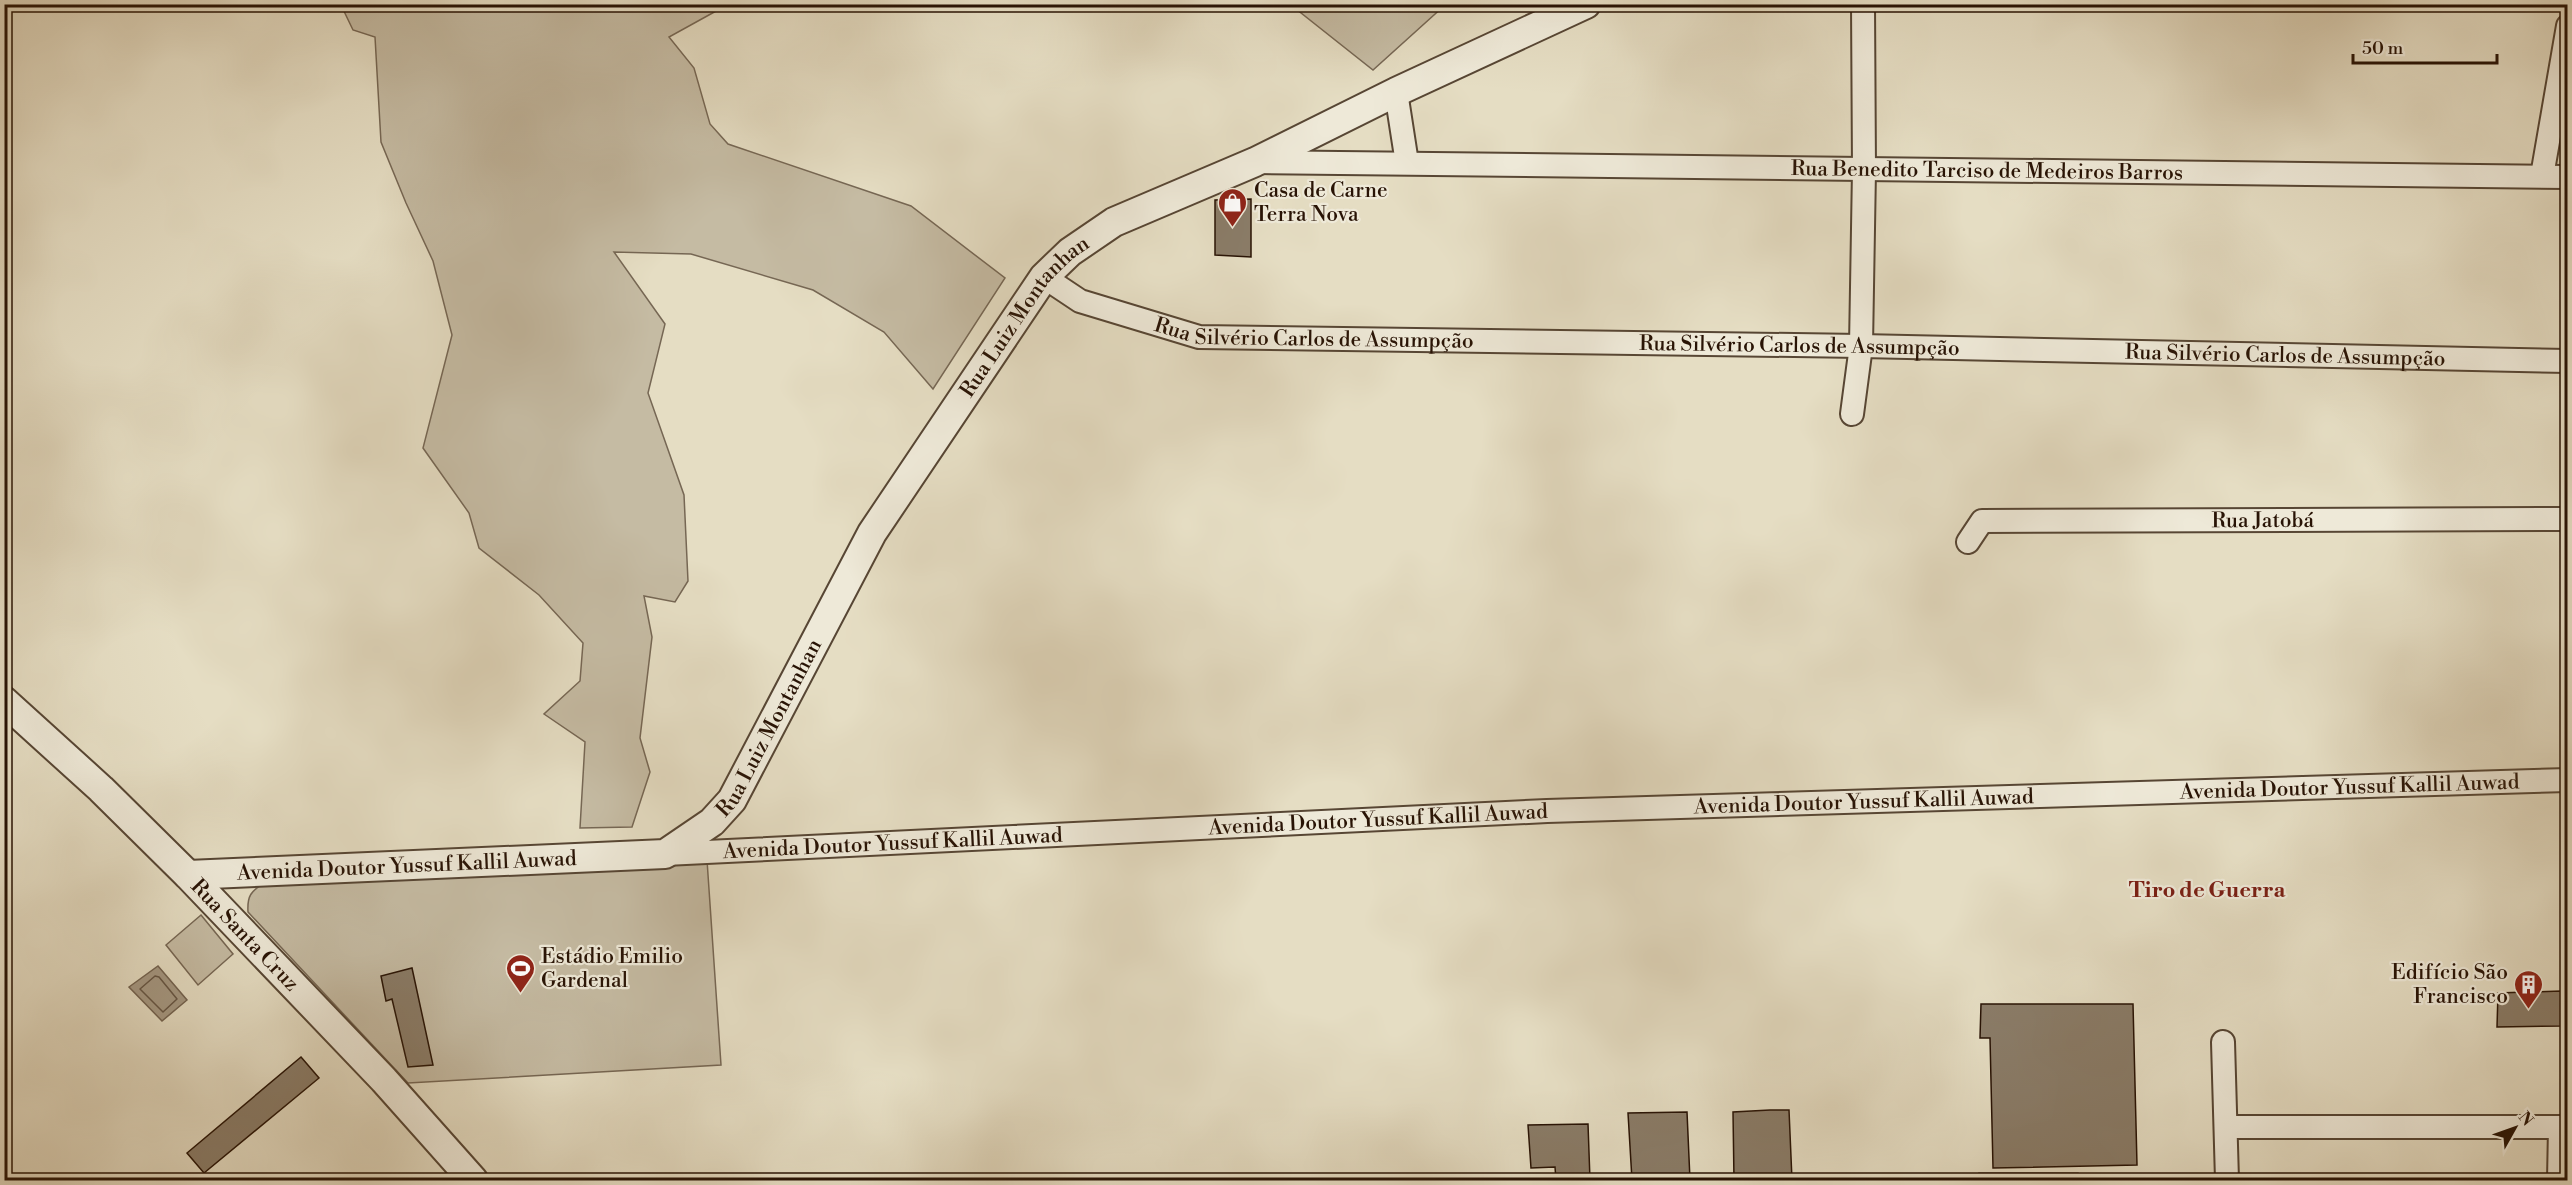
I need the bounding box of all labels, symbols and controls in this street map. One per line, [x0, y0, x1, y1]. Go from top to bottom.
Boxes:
scale bar [2353, 27, 2497, 65]
text: 50 m [2362, 37, 2404, 60]
street label: Rua Benedito Tarciso de Medeiros Barros [1791, 156, 2183, 187]
place label: Casa de Carne Terra Nova [1254, 178, 1388, 228]
shop icon: Casa de Carne Terra Nova [1217, 186, 1249, 228]
street label: Rua Luiz Montanhan [955, 230, 1095, 403]
street label: Rua Silvério Carlos de Assumpção [1151, 312, 1474, 355]
street label: Rua Silvério Carlos de Assumpção [1639, 331, 1960, 362]
street label: Rua Silvério Carlos de Assumpção [2125, 340, 2446, 372]
street label: Rua Jatobá [2211, 508, 2314, 534]
street label: Rua Luiz Montanhan [711, 635, 828, 823]
street label: Avenida Doutor Yussuf Kallil Auwad [2178, 769, 2520, 806]
street label: Avenida Doutor Yussuf Kallil Auwad [1693, 784, 2034, 821]
street label: Avenida Doutor Yussuf Kallil Auwad [1207, 799, 1549, 842]
street label: Avenida Doutor Yussuf Kallil Auwad [721, 823, 1063, 865]
street label: Avenida Doutor Yussuf Kallil Auwad [235, 846, 577, 887]
street label: Rua Santa Cruz [185, 874, 304, 997]
district label: Tiro de Guerra [2129, 877, 2286, 904]
place label: Estádio Emilio Gardenal [541, 944, 683, 994]
sports icon: Estádio Emilio Gardenal [504, 952, 536, 994]
place label: Edifício São Francisco [2391, 960, 2508, 1010]
building icon: Edifício São Francisco [2513, 968, 2545, 1010]
north arrow [2485, 1098, 2545, 1158]
text: N [2514, 1108, 2538, 1131]

